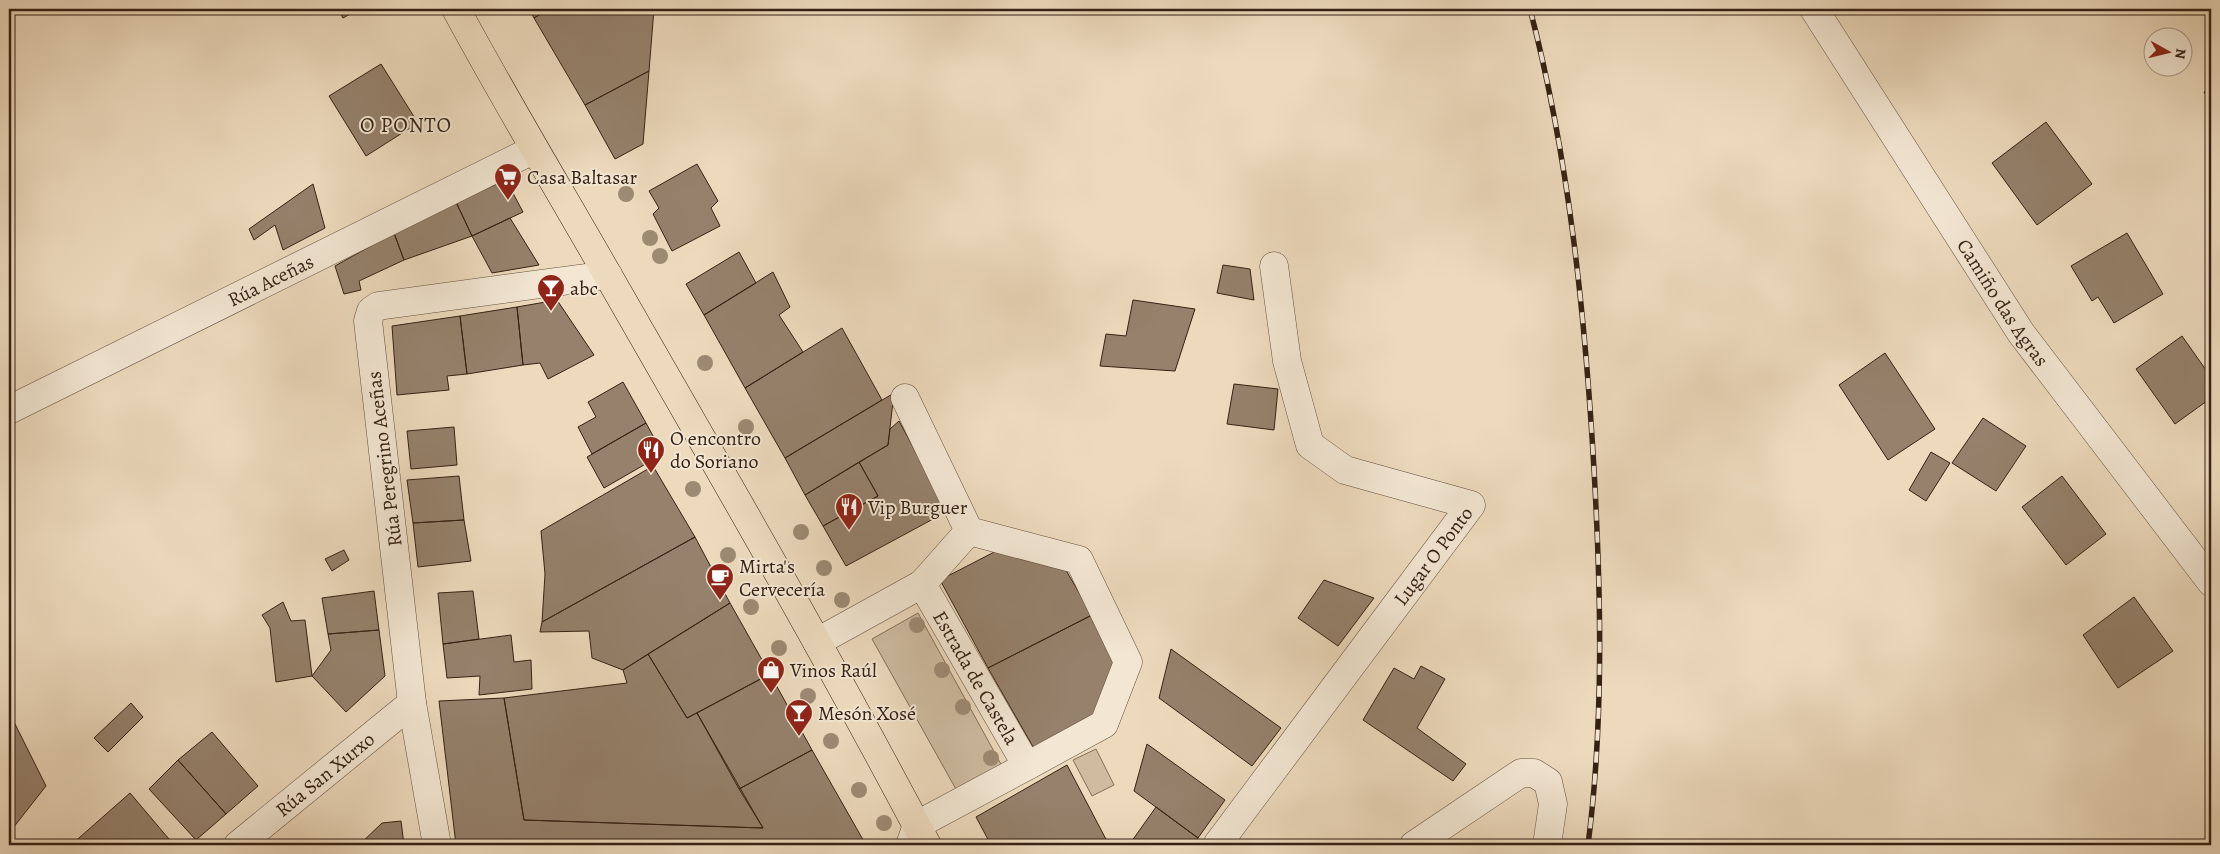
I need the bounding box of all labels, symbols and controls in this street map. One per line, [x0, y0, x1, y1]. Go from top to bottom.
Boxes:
north arrow [2142, 28, 2192, 78]
text: N [2170, 47, 2190, 60]
district label: O PONTO [360, 111, 452, 139]
supermarket icon: Casa Baltasar [493, 162, 523, 201]
place label: Casa Baltasar [527, 164, 638, 191]
street label: Camiño das Agras [1950, 234, 2055, 372]
street label: Rúa Aceñas [223, 248, 318, 313]
bar icon: abc [536, 273, 566, 312]
place label: abc [570, 275, 598, 302]
street label: Rúa Peregrino Aceñas [360, 370, 409, 548]
place label: O encontro do Soriano [670, 425, 761, 475]
restaurant icon: O encontro do Soriano [636, 435, 666, 474]
restaurant icon: Vip Burguer [834, 492, 864, 531]
place label: Vip Burguer [867, 494, 968, 521]
street label: Lugar O Ponto [1388, 501, 1479, 611]
place label: Mirta's Cervecería [739, 553, 826, 603]
cafe icon: Mirta's Cervecería [705, 562, 735, 601]
street label: Estrada de Castela [926, 606, 1025, 750]
shop icon: Vinos Raúl [756, 655, 786, 694]
place label: Vinos Raúl [789, 657, 877, 684]
bar icon: Mesón Xosé [784, 698, 814, 737]
place label: Mesón Xosé [818, 700, 916, 727]
street label: Rúa San Xurxo [270, 726, 380, 823]

